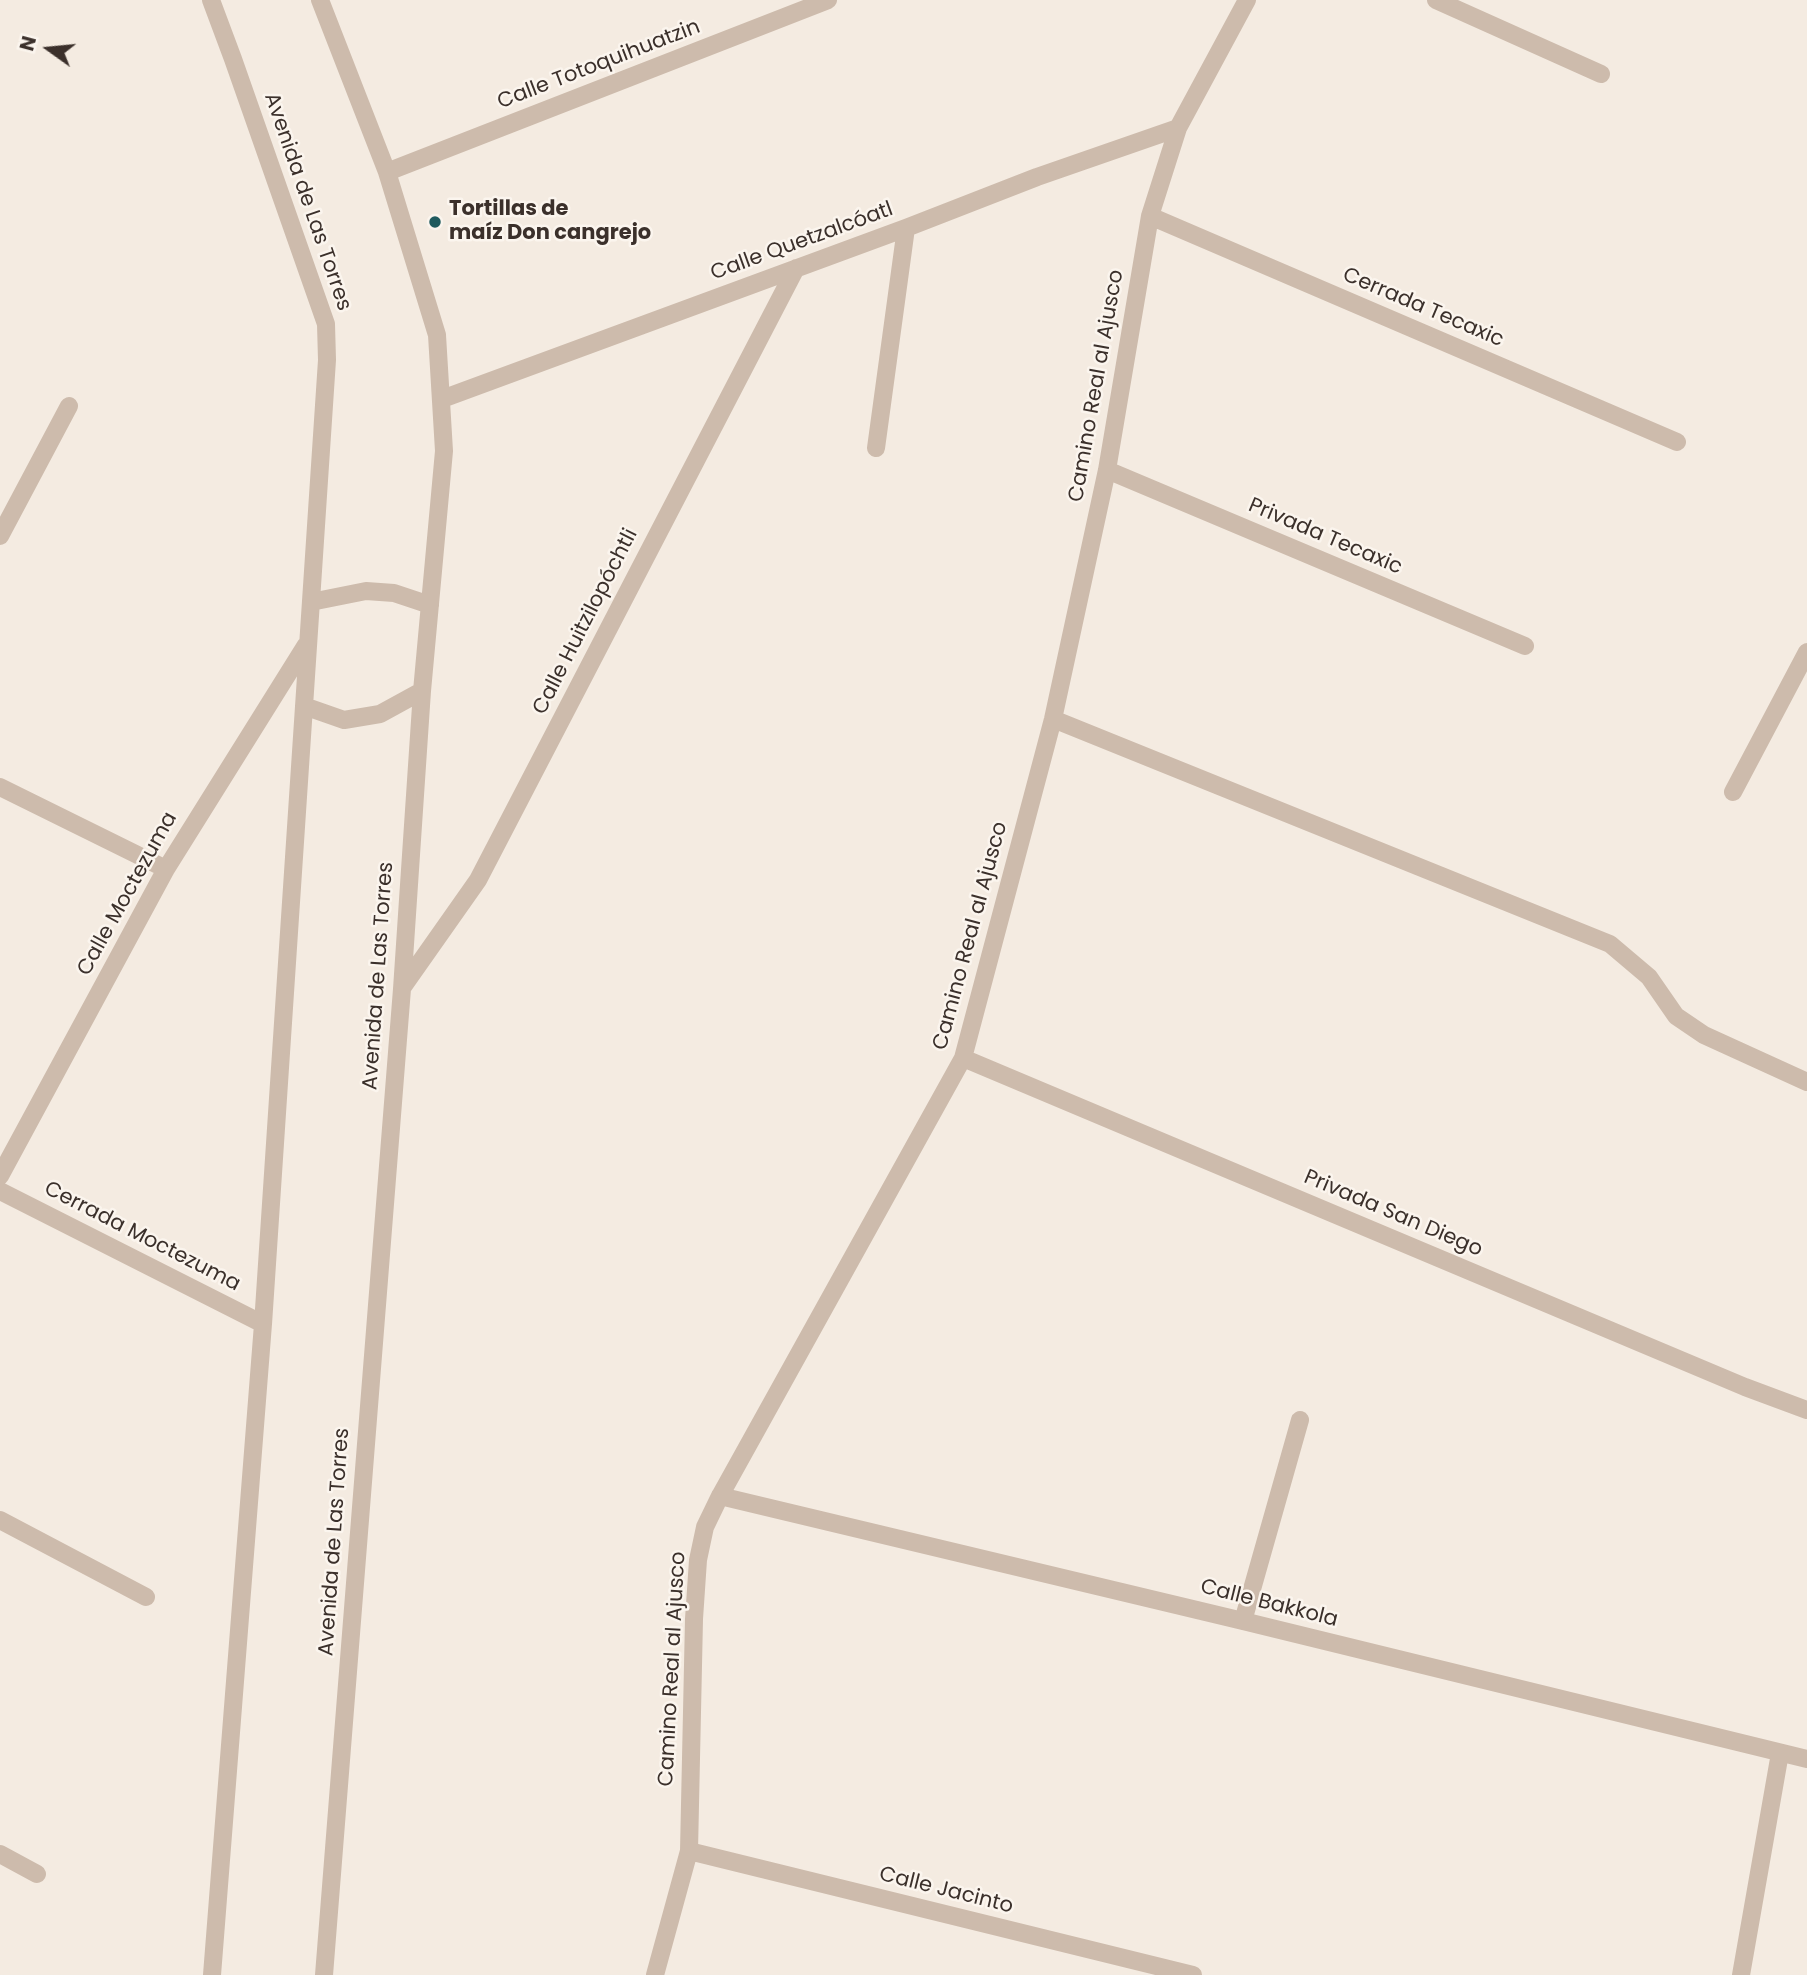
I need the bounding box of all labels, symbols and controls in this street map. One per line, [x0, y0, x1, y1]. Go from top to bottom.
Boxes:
north arrow [14, 14, 84, 84]
street label: Calle Totoquihuatzin [494, 15, 704, 115]
text: N [13, 33, 43, 54]
street label: Avenida de Las Torres [258, 90, 356, 314]
place label: Tortillas de maíz Don cangrejo [449, 197, 651, 247]
street label: Calle Quetzalcóatl [707, 197, 897, 287]
marker: Tortillas de maíz Don cangrejo [427, 214, 443, 230]
street label: Cerrada Tecaxic [1339, 263, 1507, 353]
street label: Camino Real al Ajusco [1064, 268, 1130, 504]
street label: Privada Tecaxic [1244, 493, 1406, 581]
street label: Calle Huitzilopóchtli [528, 525, 644, 719]
street label: Calle Moctezuma [73, 808, 183, 980]
street label: Camino Real al Ajusco [928, 819, 1014, 1053]
street label: Avenida de Las Torres [358, 861, 400, 1091]
street label: Privada San Diego [1300, 1165, 1486, 1263]
street label: Cerrada Moctezuma [40, 1177, 244, 1297]
street label: Avenida de Las Torres [314, 1427, 356, 1657]
street label: Camino Real al Ajusco [654, 1551, 692, 1787]
street label: Calle Bakkola [1198, 1575, 1340, 1633]
street label: Calle Jacinto [876, 1862, 1016, 1920]

